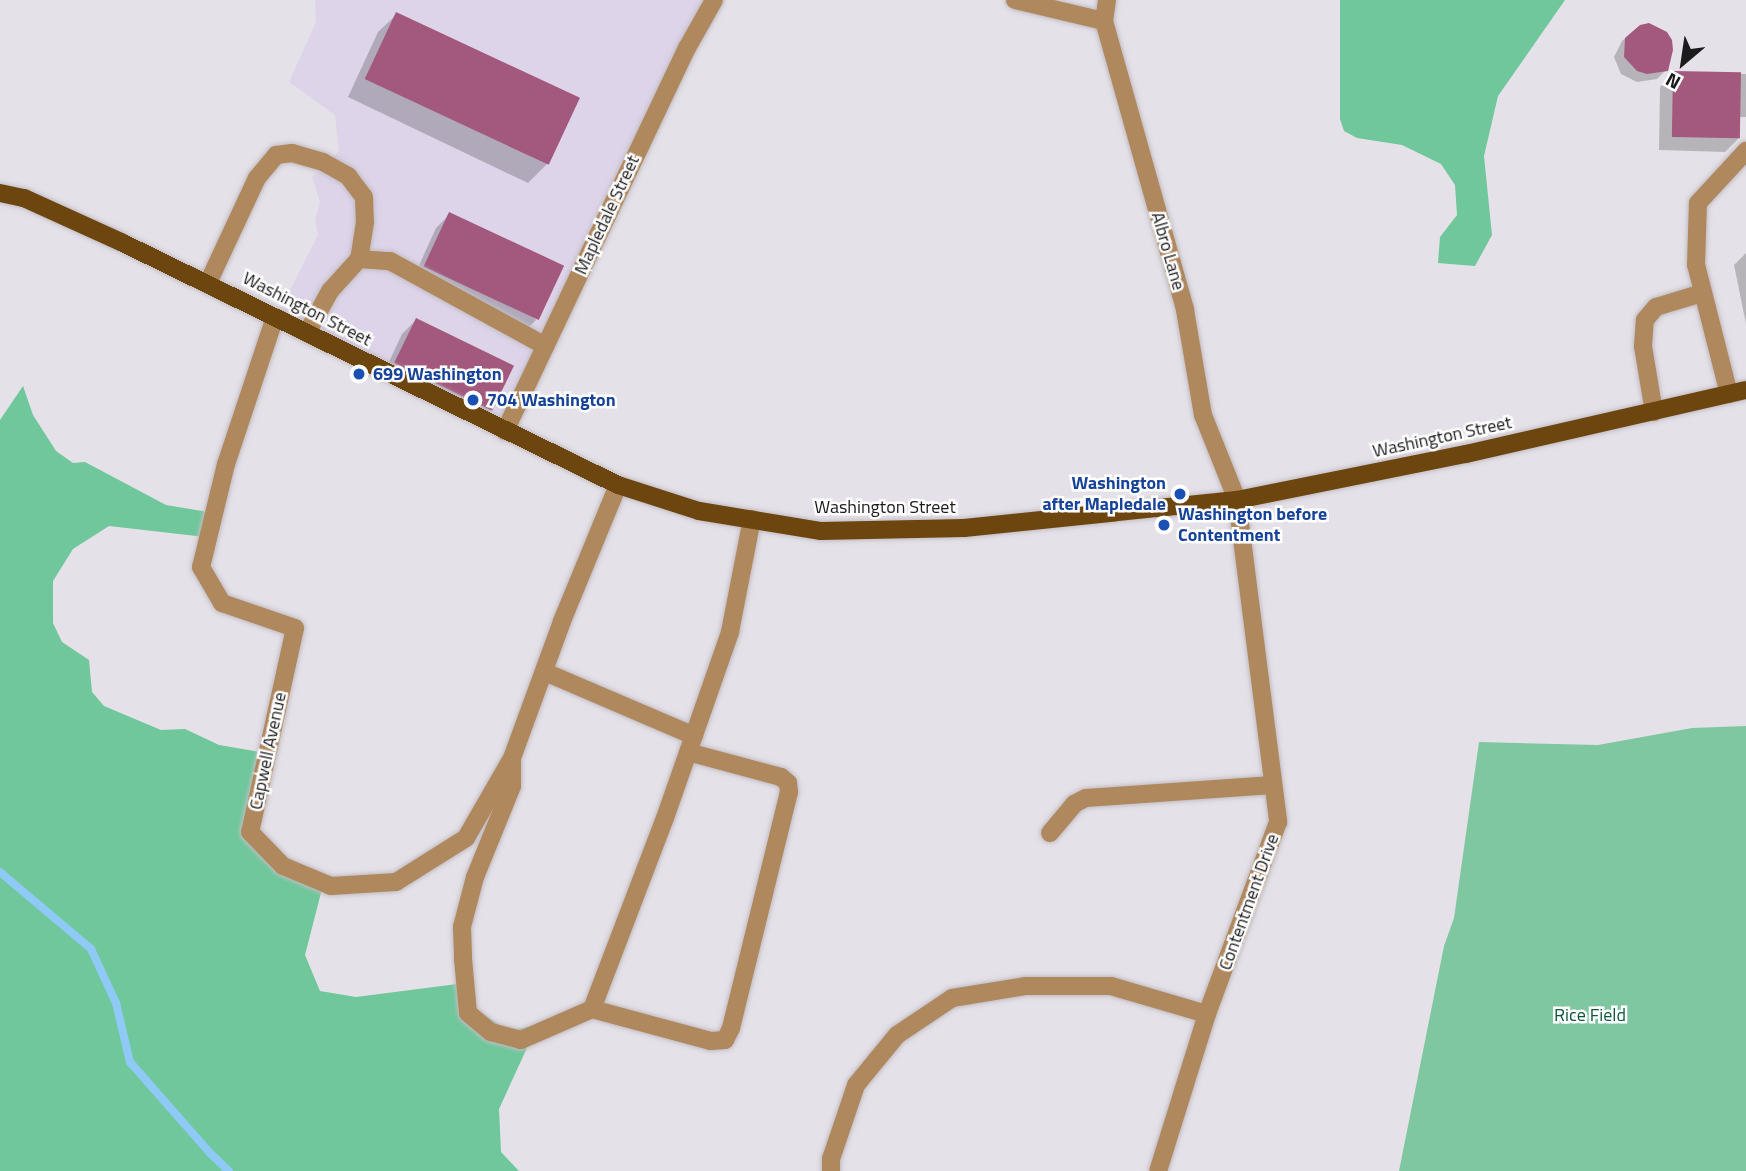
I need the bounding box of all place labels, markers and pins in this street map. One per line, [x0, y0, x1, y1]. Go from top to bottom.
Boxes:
place label: 699 Washington [373, 363, 502, 385]
marker: 699 Washington [351, 366, 367, 382]
place label: 704 Washington [487, 389, 616, 411]
marker: 704 Washington [465, 392, 481, 408]
place label: Washington after Mapledale [1042, 473, 1166, 516]
marker: Washington after Mapledale [1172, 486, 1188, 502]
place label: Washington before Contentment [1178, 504, 1327, 546]
marker: Washington before Contentment [1156, 517, 1172, 533]

